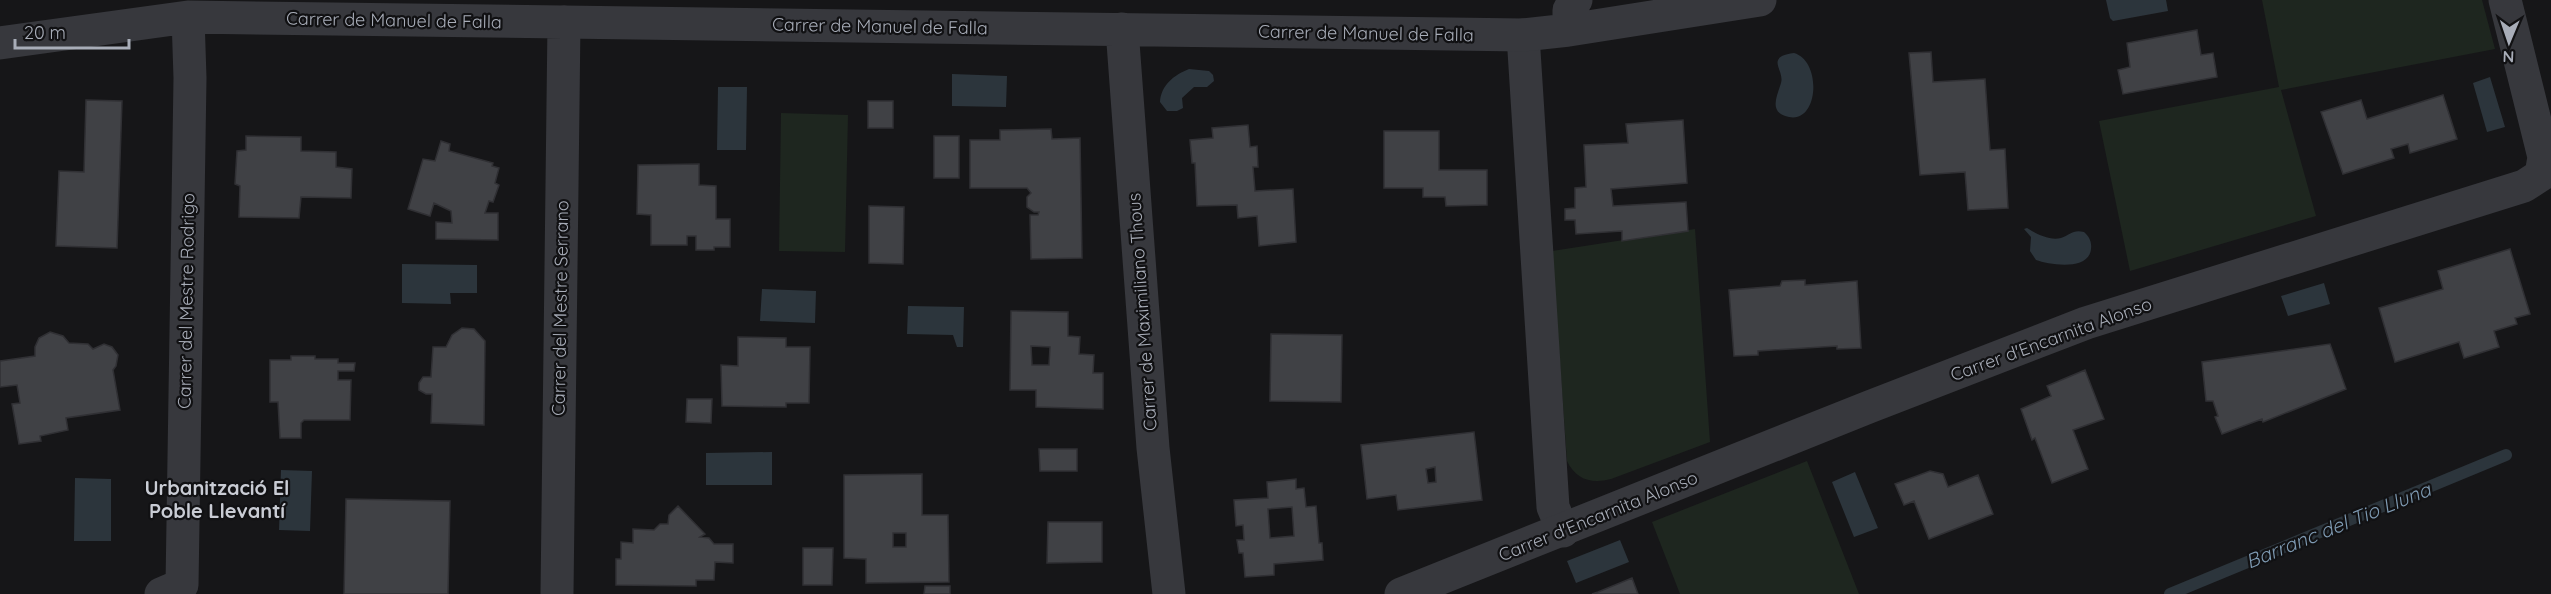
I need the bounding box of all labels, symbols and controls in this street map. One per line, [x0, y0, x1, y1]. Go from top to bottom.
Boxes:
street label: Carrer de Manuel de Falla [286, 7, 502, 33]
scale bar [15, 12, 129, 50]
north arrow [2479, 12, 2539, 72]
street label: Carrer de Manuel de Falla [772, 13, 988, 39]
street label: Carrer de Manuel de Falla [1258, 20, 1474, 46]
text: 20 m [24, 21, 66, 44]
text: N [2502, 47, 2515, 67]
street label: Carrer de Maximiliano Thous [1122, 192, 1162, 432]
street label: Carrer del Mestre Rodrigo [173, 193, 199, 409]
street label: Carrer del Mestre Serrano [547, 200, 573, 416]
street label: Carrer d'Encarnita Alonso [1947, 292, 2155, 386]
street label: Carrer d'Encarnita Alonso [1495, 466, 1701, 566]
district label: Urbanització El Poble Llevantí [145, 475, 290, 523]
water label: Barranc del Tio Lluna [2242, 476, 2436, 574]

